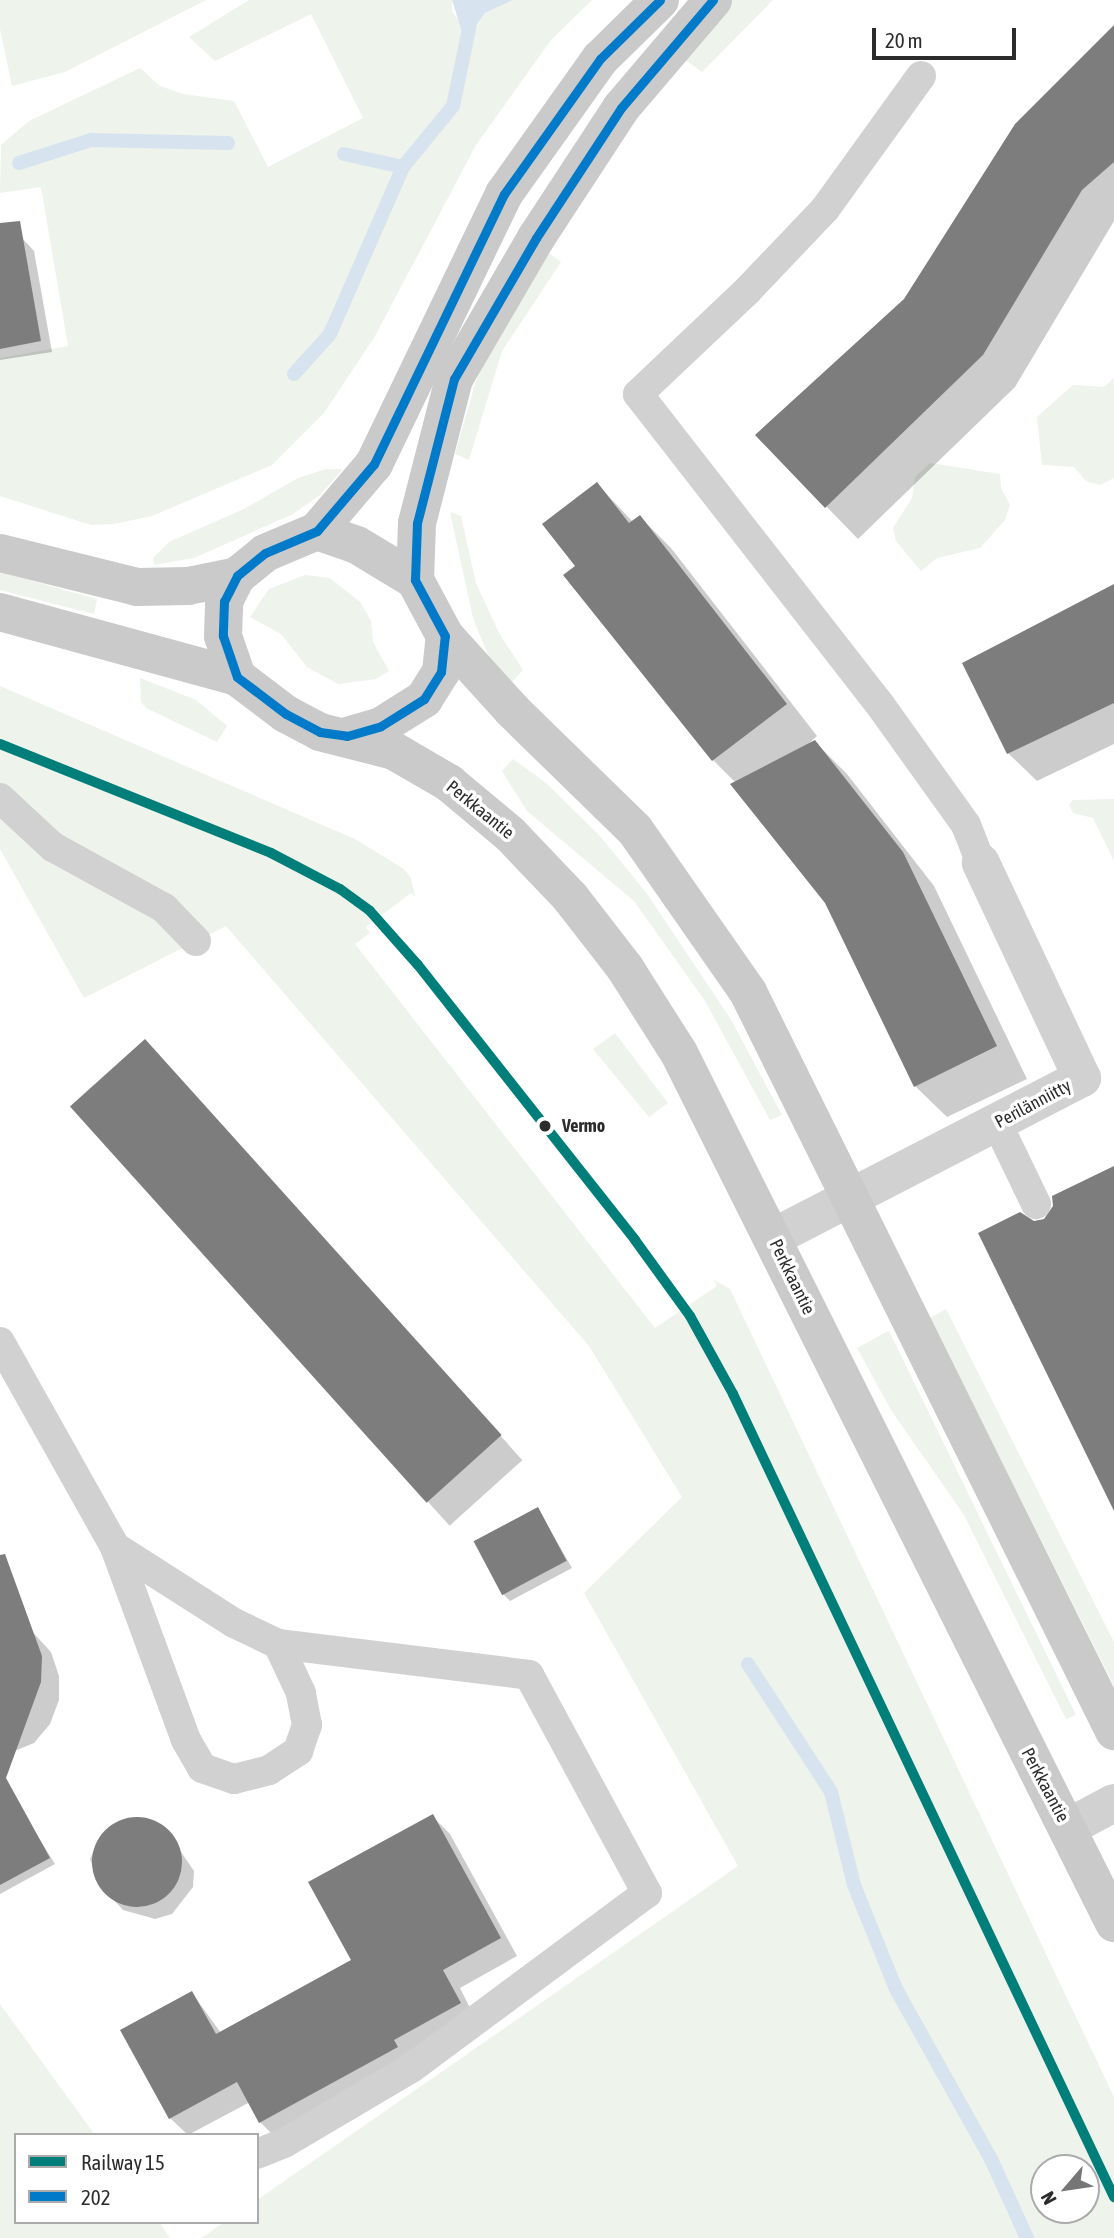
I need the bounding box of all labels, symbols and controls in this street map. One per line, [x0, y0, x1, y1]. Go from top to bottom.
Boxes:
scale bar [876, 14, 1020, 58]
text: 20 m [885, 28, 923, 52]
street label: Perkkaantie [442, 776, 518, 844]
street label: Perilänniitty [991, 1075, 1075, 1133]
marker: Vermo [534, 1115, 556, 1137]
place label: Vermo [562, 1115, 605, 1137]
street label: Perkkaantie [765, 1236, 819, 1318]
street label: Perkkaantie [1016, 1744, 1074, 1826]
legend [14, 2133, 259, 2224]
text: Railway 15 [81, 2150, 165, 2174]
north arrow [1030, 2154, 1100, 2224]
text: 202 [81, 2185, 111, 2209]
text: N [1036, 2188, 1061, 2208]

